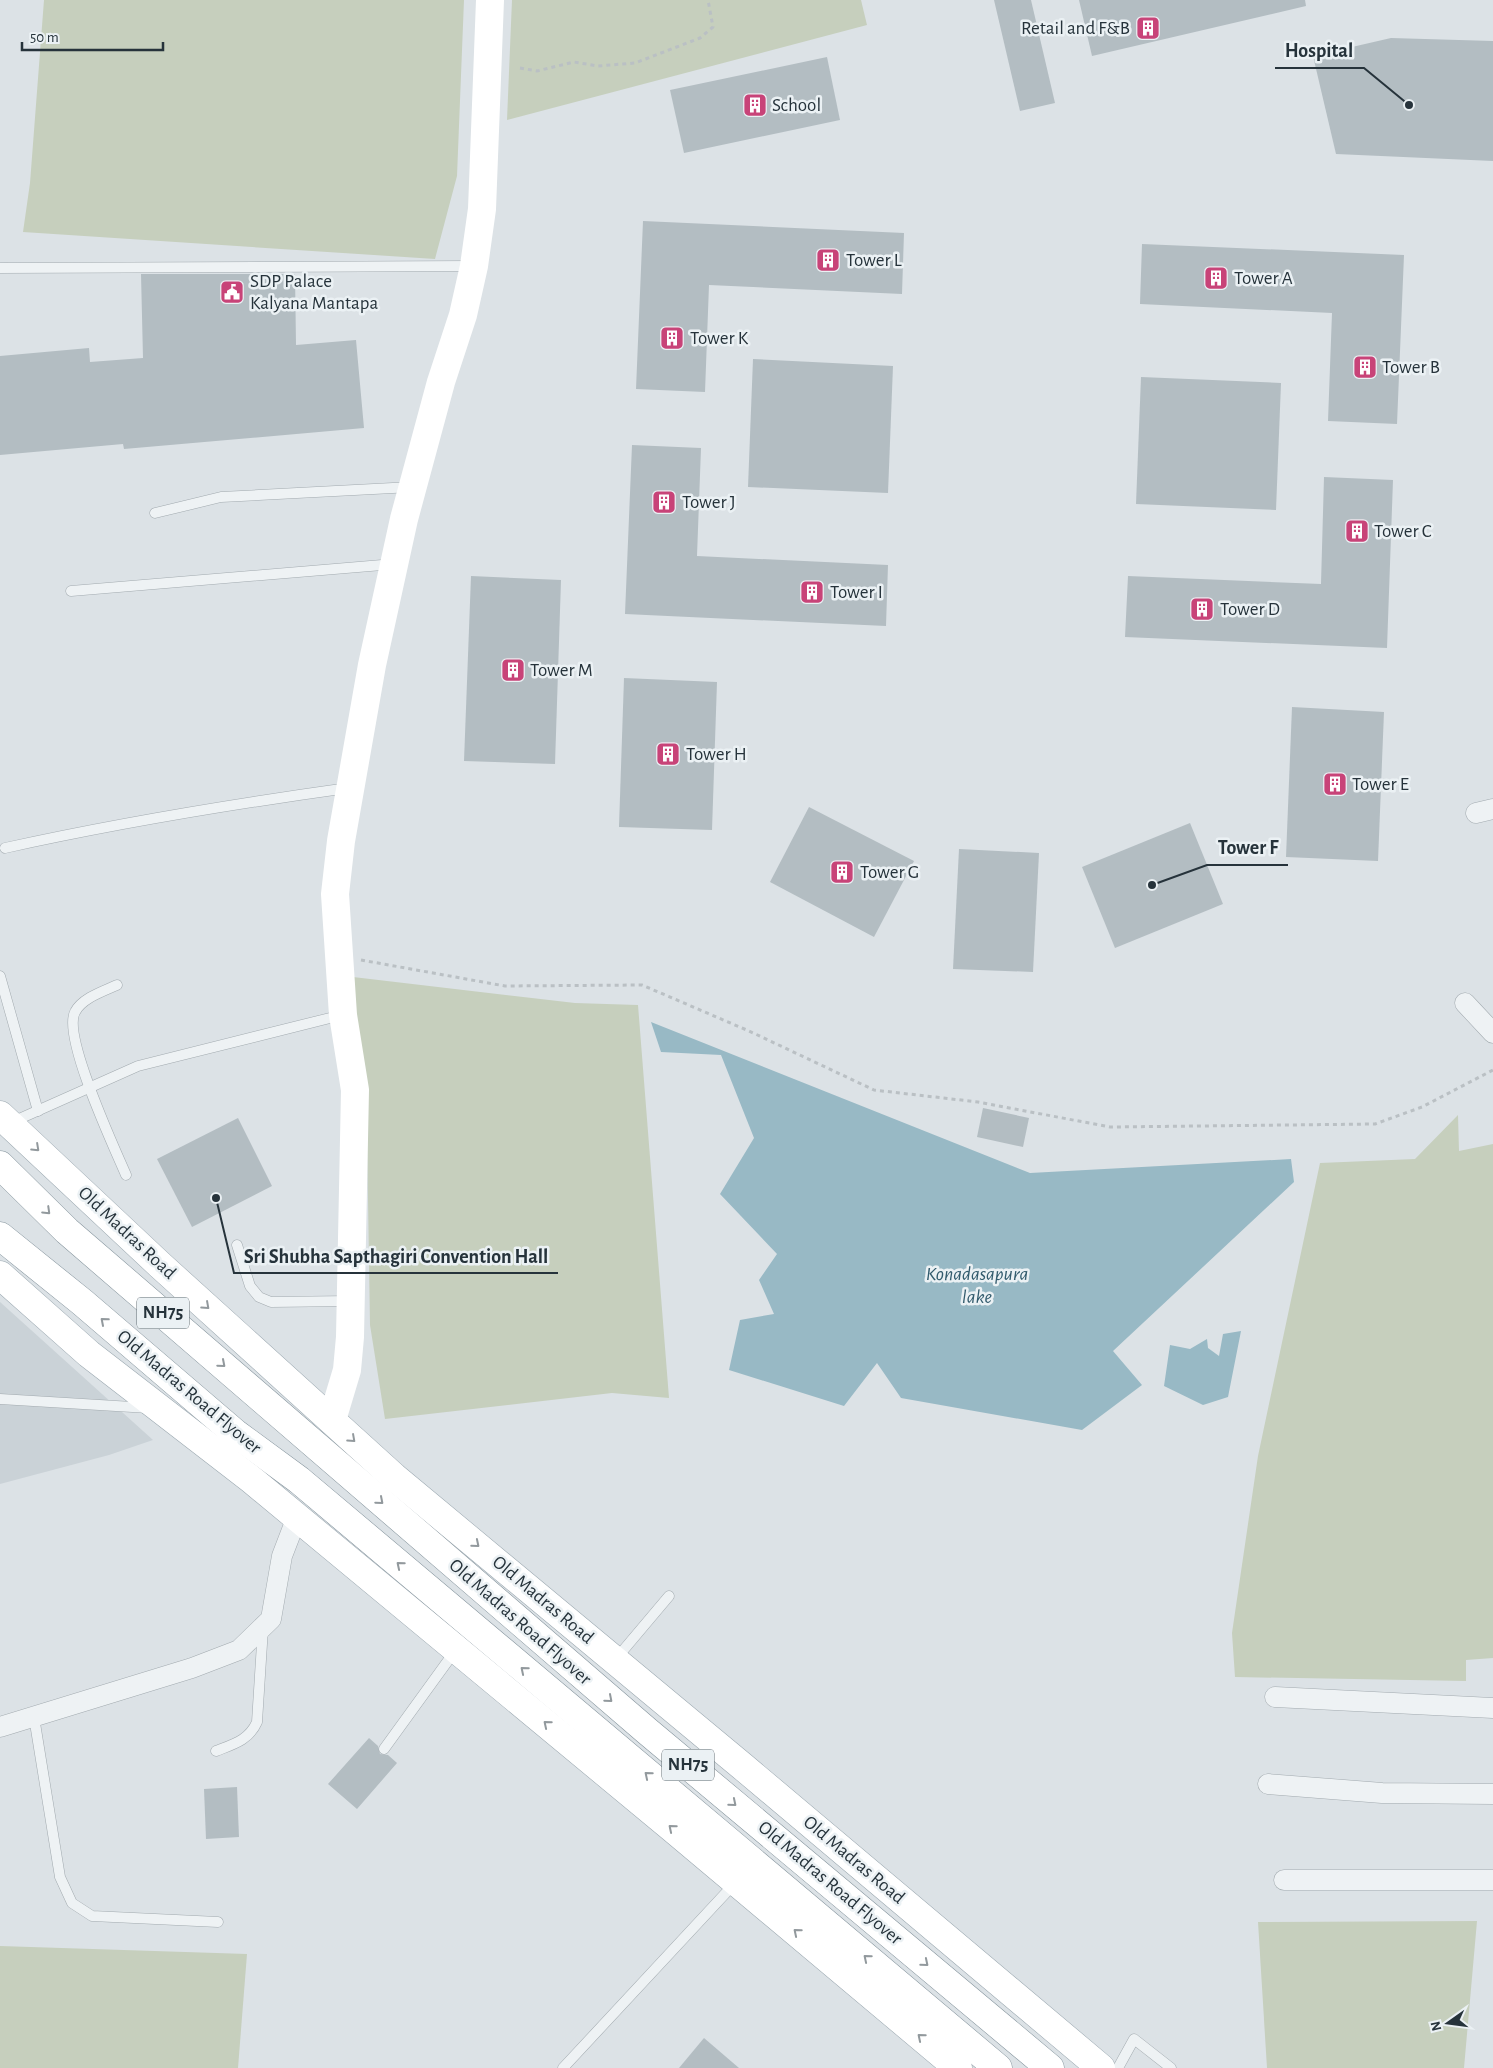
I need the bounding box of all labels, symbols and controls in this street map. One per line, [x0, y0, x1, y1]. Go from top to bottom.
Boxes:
building icon: Retail and F&B [1135, 15, 1161, 41]
place label: Retail and F&B [1021, 19, 1130, 38]
scale bar [22, 20, 164, 52]
text: 50 m [30, 30, 59, 45]
callout: Hospital [1275, 33, 1364, 68]
text: Hospital [1285, 41, 1353, 61]
building icon: School [742, 92, 768, 118]
place label: School [772, 96, 821, 115]
building icon: Tower L [815, 247, 841, 273]
place label: Tower L [846, 251, 902, 270]
building icon: Tower A [1203, 265, 1229, 291]
place label: Tower A [1234, 269, 1293, 288]
place label: SDP Palace Kalyana Mantapa [250, 272, 378, 313]
public building icon: SDP Palace Kalyana Mantapa [219, 279, 245, 305]
building icon: Tower K [659, 325, 685, 351]
place label: Tower K [690, 329, 749, 348]
building icon: Tower B [1352, 354, 1378, 380]
place label: Tower B [1382, 358, 1440, 377]
building icon: Tower J [651, 489, 677, 515]
place label: Tower J [682, 493, 736, 512]
building icon: Tower C [1344, 518, 1370, 544]
place label: Tower C [1374, 522, 1432, 541]
building icon: Tower I [799, 579, 825, 605]
place label: Tower I [830, 583, 883, 602]
building icon: Tower D [1189, 596, 1215, 622]
place label: Tower D [1220, 600, 1280, 619]
building icon: Tower M [500, 657, 526, 683]
place label: Tower M [530, 661, 593, 680]
building icon: Tower H [655, 741, 681, 767]
place label: Tower H [686, 745, 747, 764]
building icon: Tower E [1322, 771, 1348, 797]
place label: Tower E [1352, 775, 1409, 794]
callout: Tower F [1207, 830, 1288, 865]
text: Tower F [1218, 838, 1279, 858]
building icon: Tower G [829, 859, 855, 885]
place label: Tower G [860, 863, 919, 882]
one-way arrow [30, 1142, 39, 1151]
street label: Old Madras Road [75, 1183, 180, 1283]
one-way arrow [41, 1205, 50, 1214]
callout: Sri Shubha Sapthagiri Convention Hall [234, 1238, 558, 1273]
text: Sri Shubha Sapthagiri Convention Hall [244, 1247, 548, 1267]
water label: Konadasapura lake [926, 1264, 1028, 1307]
road number: NH75 [137, 1298, 189, 1329]
one-way arrow [200, 1300, 209, 1309]
one-way arrow [101, 1318, 110, 1327]
street label: Old Madras Road Flyover [113, 1326, 265, 1458]
one-way arrow [217, 1359, 226, 1368]
one-way arrow [347, 1433, 356, 1442]
one-way arrow [375, 1495, 384, 1504]
one-way arrow [470, 1539, 479, 1548]
street label: Old Madras Road [489, 1552, 597, 1648]
street label: Old Madras Road Flyover [445, 1555, 595, 1689]
one-way arrow [397, 1562, 406, 1571]
one-way arrow [521, 1667, 530, 1676]
one-way arrow [604, 1693, 613, 1702]
one-way arrow [544, 1721, 553, 1730]
road number: NH75 [662, 1750, 714, 1780]
one-way arrow [645, 1771, 654, 1780]
one-way arrow [728, 1798, 737, 1807]
street label: Old Madras Road [800, 1812, 908, 1908]
street label: Old Madras Road Flyover [754, 1817, 906, 1949]
one-way arrow [669, 1825, 678, 1833]
one-way arrow [793, 1929, 802, 1938]
one-way arrow [863, 1955, 872, 1964]
one-way arrow [920, 1958, 929, 1967]
north arrow [1423, 1998, 1473, 2048]
text: N [1428, 2019, 1444, 2032]
one-way arrow [918, 2034, 927, 2042]

